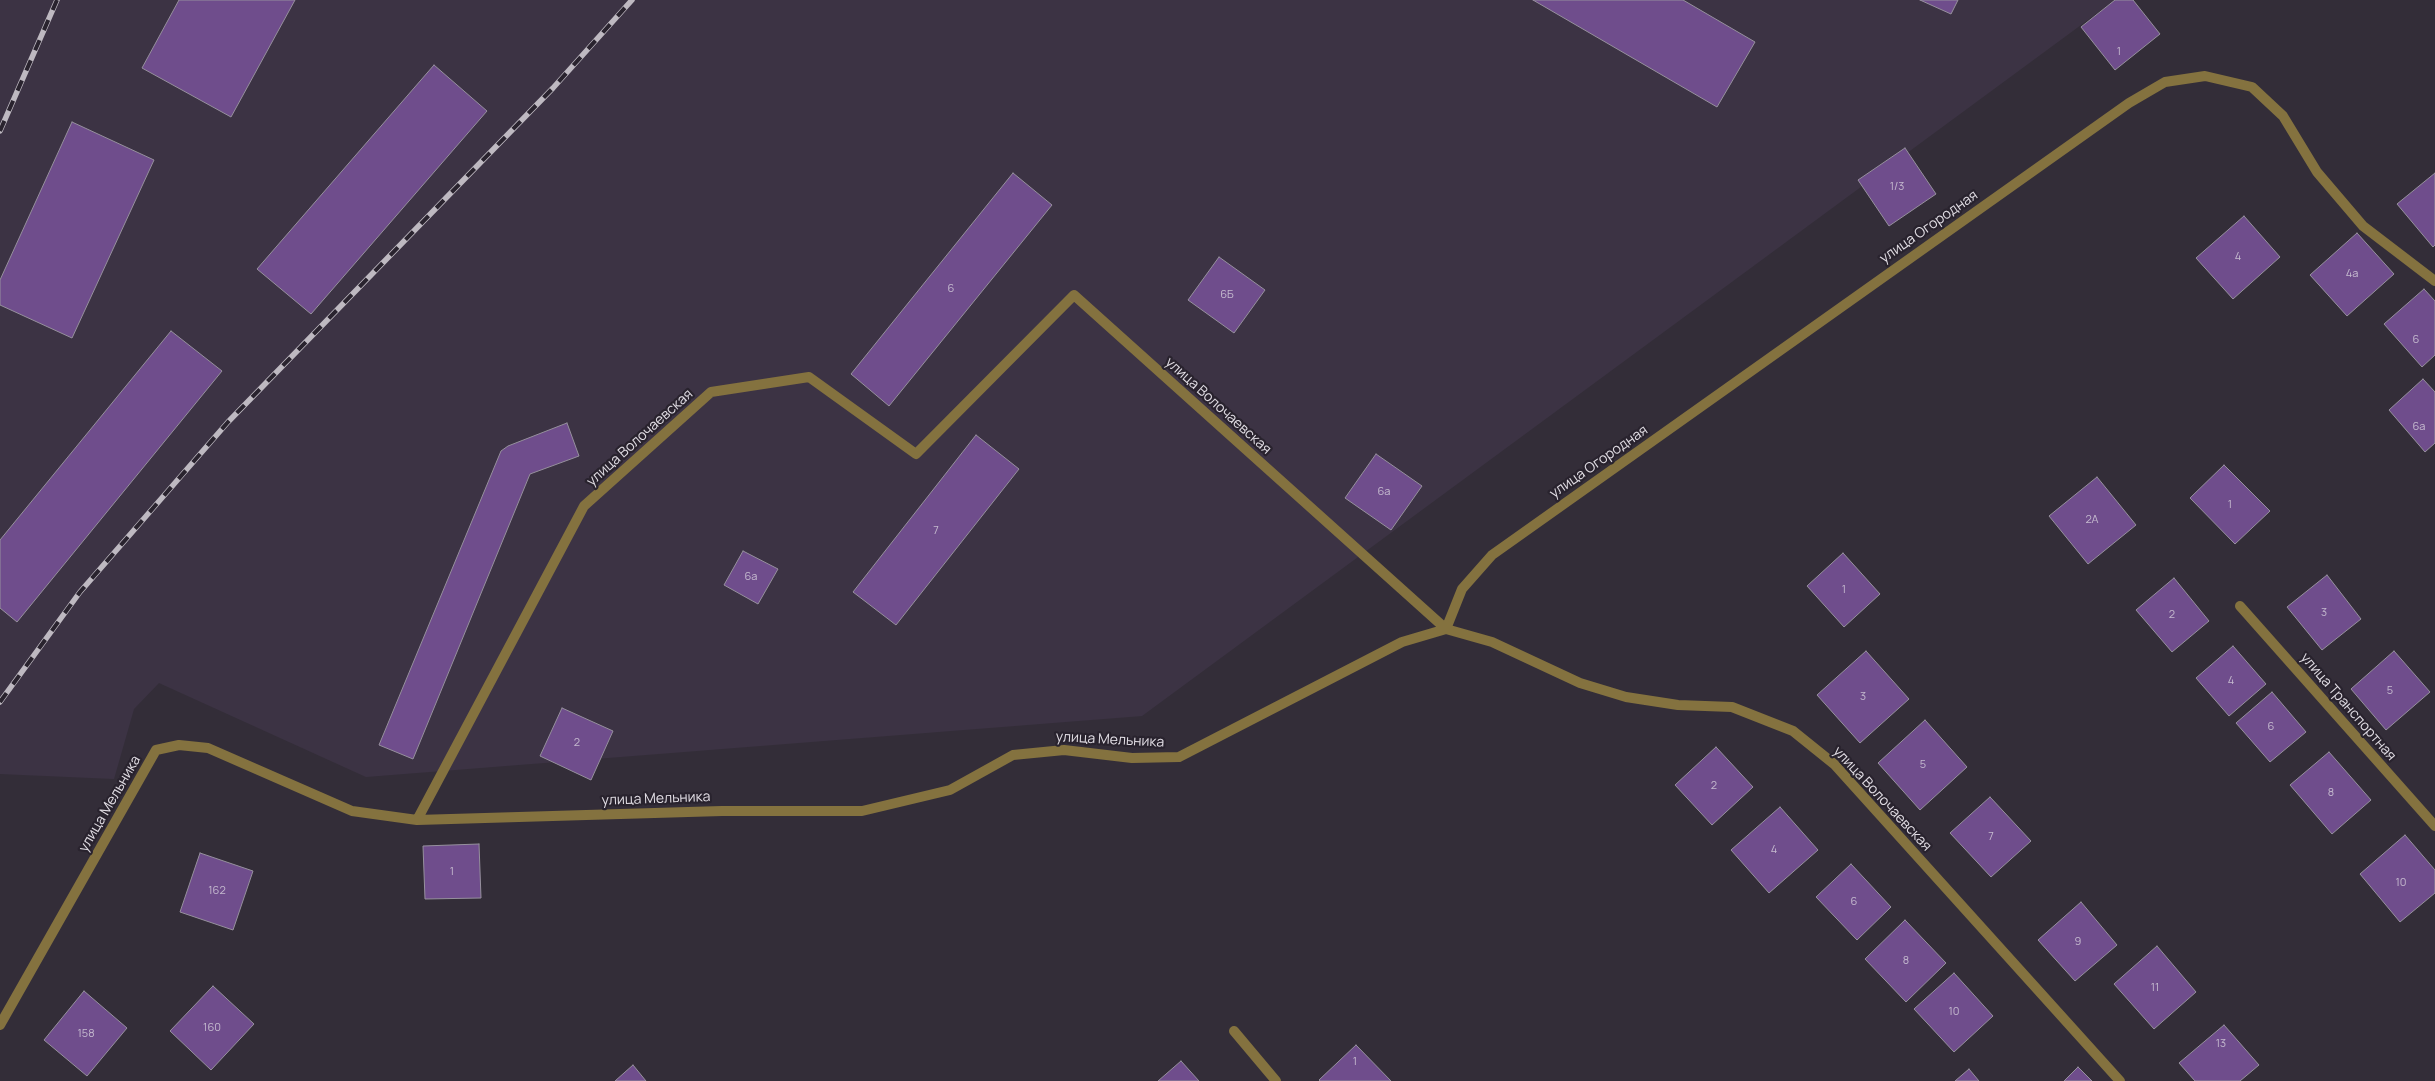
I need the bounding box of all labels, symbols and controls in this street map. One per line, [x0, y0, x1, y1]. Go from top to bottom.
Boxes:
house number: 1 [2117, 45, 2121, 59]
house number: 1/3 [1890, 180, 1904, 194]
street label: улица Огородная [1877, 187, 1981, 267]
house number: 4 [2235, 250, 2241, 264]
house number: 4а [2346, 267, 2358, 281]
house number: 6 [948, 282, 954, 296]
house number: 6Б [1220, 288, 1234, 302]
house number: 6 [2413, 333, 2419, 347]
street label: улица Волочаевская [1162, 354, 1274, 458]
street label: улица Волочаевская [584, 386, 696, 490]
house number: 6а [2413, 420, 2425, 434]
street label: улица Огородная [1547, 422, 1651, 502]
house number: 6а [1378, 485, 1390, 499]
house number: 1 [2228, 498, 2232, 512]
house number: 2А [2085, 513, 2099, 527]
house number: 7 [933, 524, 939, 538]
house number: 6а [745, 570, 757, 584]
house number: 1 [1842, 583, 1846, 597]
house number: 3 [2321, 606, 2327, 620]
house number: 2 [2169, 608, 2175, 622]
street label: улица Транспортная [2297, 650, 2399, 764]
house number: 4 [2228, 674, 2234, 688]
house number: 5 [2387, 684, 2393, 698]
house number: 3 [1860, 690, 1866, 704]
house number: 6 [2268, 720, 2274, 734]
street label: улица Мельника [1055, 729, 1165, 751]
house number: 2 [574, 736, 580, 750]
street label: улица Волочаевская [1829, 743, 1935, 855]
street label: улица Мельника [76, 753, 144, 855]
house number: 5 [1920, 758, 1926, 772]
house number: 2 [1711, 779, 1717, 793]
house number: 8 [2328, 786, 2334, 800]
street label: улица Мельника [601, 789, 711, 809]
house number: 7 [1988, 830, 1994, 844]
house number: 4 [1771, 843, 1777, 857]
house number: 1 [450, 865, 454, 879]
house number: 10 [2396, 876, 2406, 890]
house number: 162 [208, 884, 226, 898]
house number: 6 [1851, 895, 1857, 909]
house number: 9 [2075, 935, 2081, 949]
house number: 8 [1903, 954, 1909, 968]
house number: 11 [2151, 981, 2159, 995]
house number: 10 [1949, 1005, 1959, 1019]
house number: 160 [203, 1021, 221, 1035]
house number: 158 [77, 1027, 95, 1041]
house number: 13 [2216, 1037, 2226, 1051]
house number: 1 [1353, 1055, 1357, 1069]

